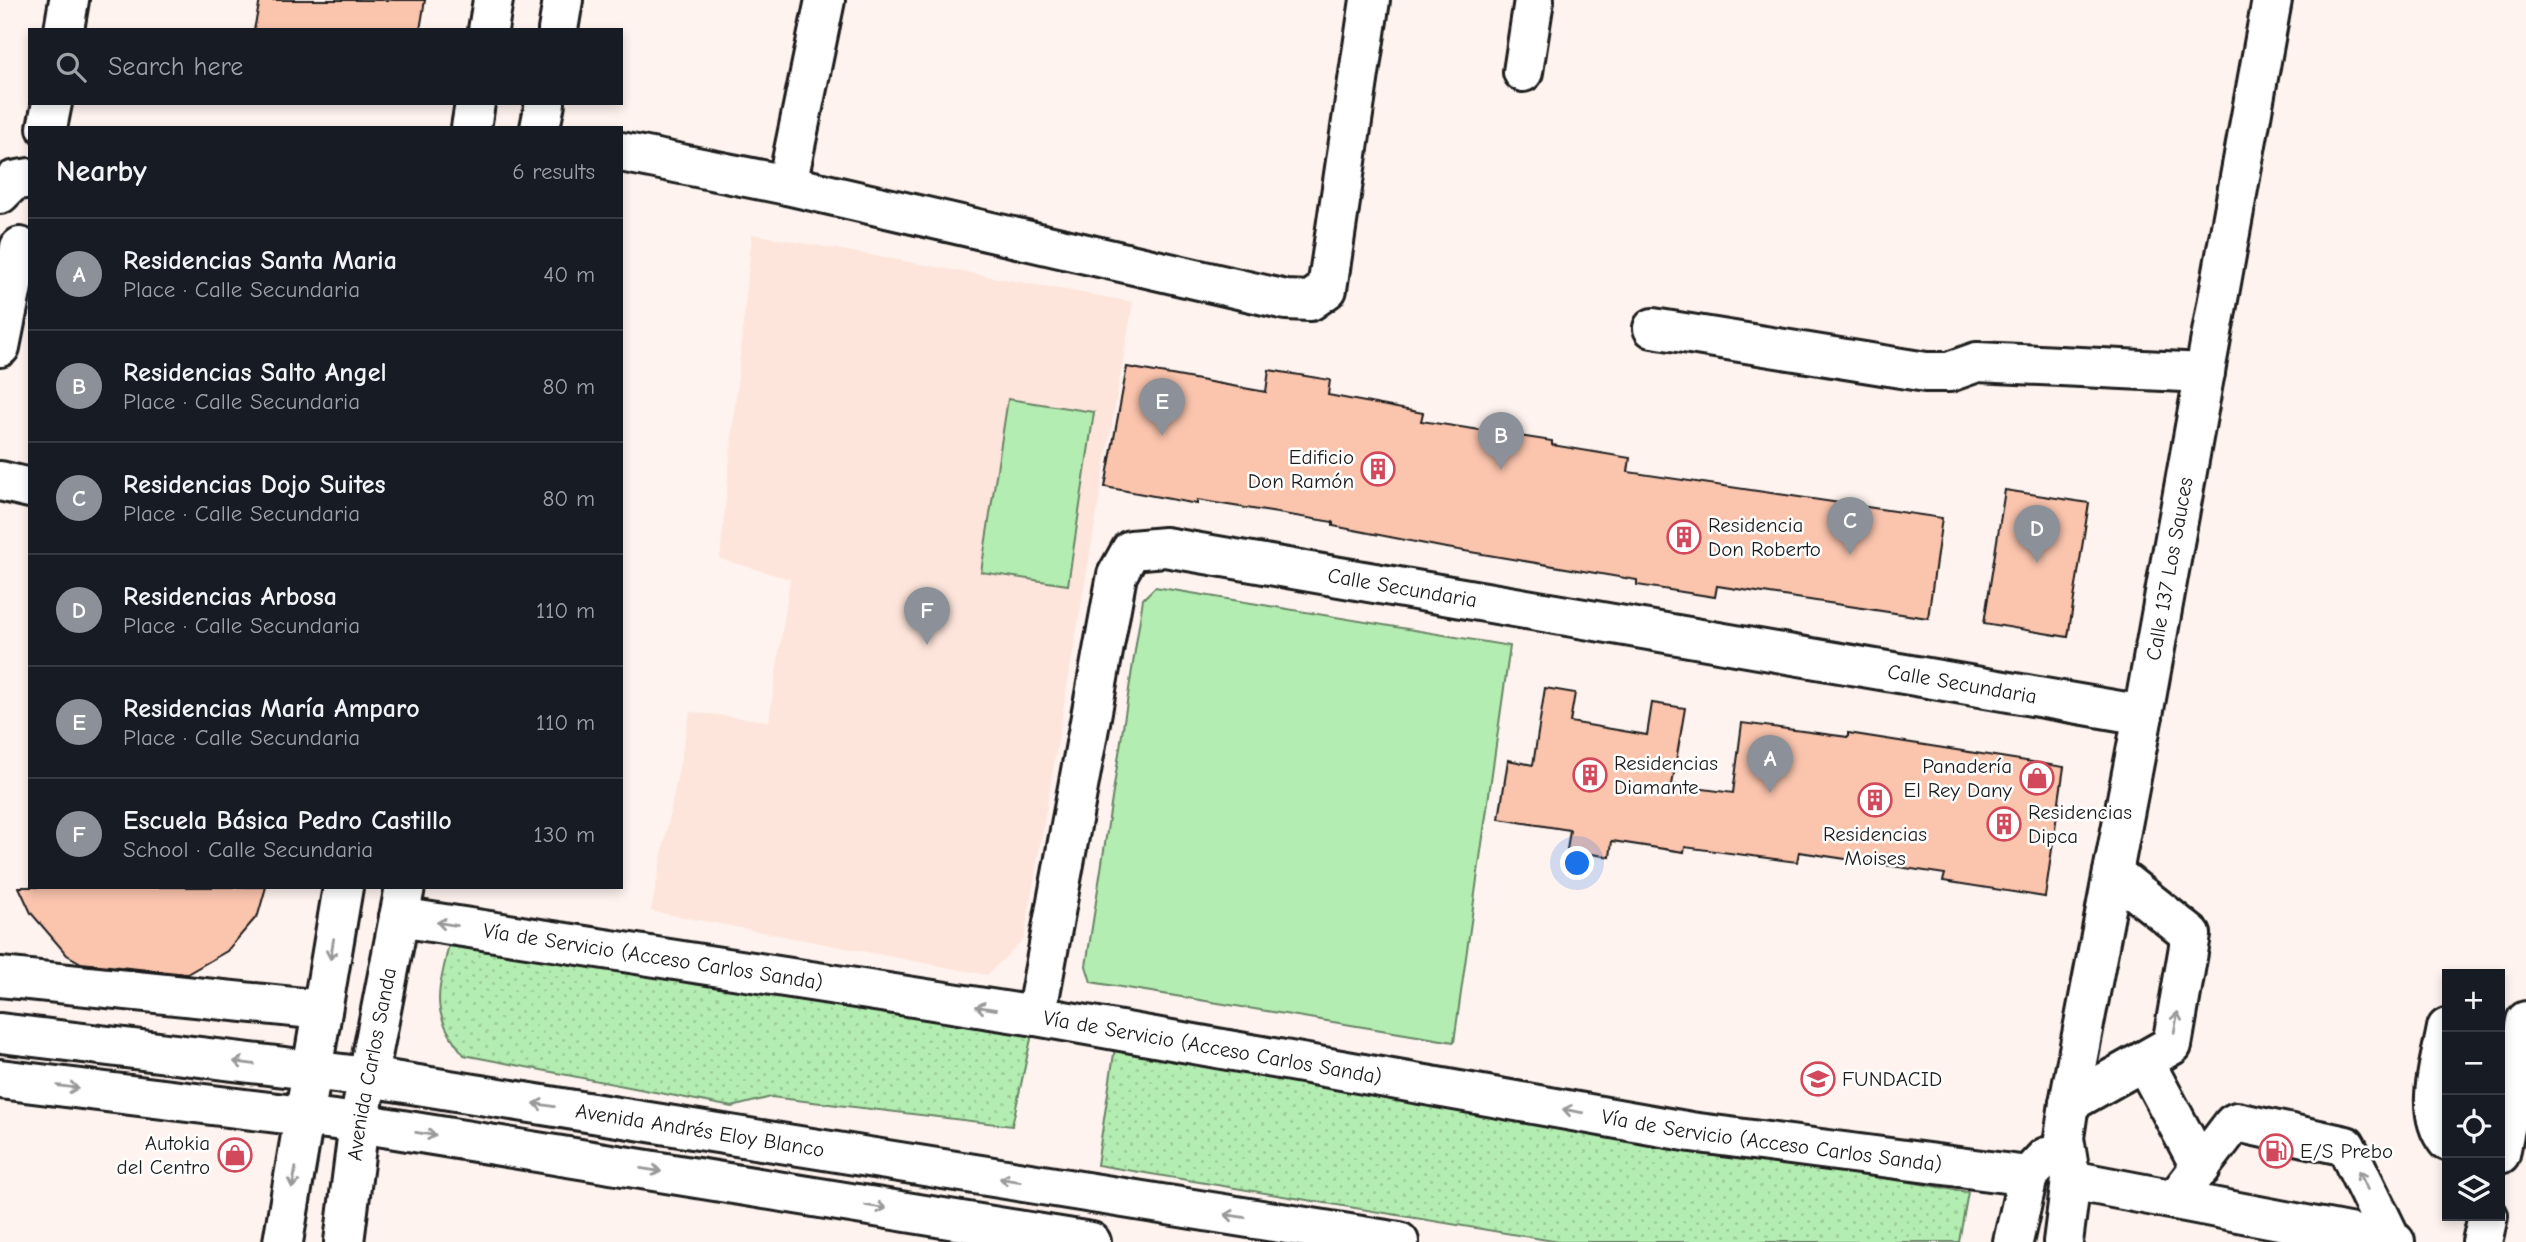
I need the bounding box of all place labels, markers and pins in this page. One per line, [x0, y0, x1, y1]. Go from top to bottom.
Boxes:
pin: E [1139, 378, 1185, 436]
pin: B [1478, 412, 1524, 470]
place label: Edificio Don Ramón [1248, 445, 1354, 493]
building icon: Edificio Don Ramón [1359, 450, 1397, 488]
pin: C [1827, 497, 1873, 555]
pin: D [2014, 505, 2060, 563]
place label: Residencia Don Roberto [1708, 513, 1821, 561]
building icon: Residencia Don Roberto [1665, 518, 1703, 556]
pin: F [904, 587, 950, 645]
pin: A [1747, 735, 1793, 793]
place label: Residencias Diamante [1614, 751, 1718, 799]
place label: Panadería El Rey Dany [1903, 754, 2013, 802]
building icon: Residencias Diamante [1571, 756, 1609, 794]
shop icon: Panadería El Rey Dany [2018, 759, 2056, 797]
building icon: Residencias Moises [1856, 781, 1894, 819]
place label: Residencias Dipca [2028, 800, 2132, 848]
building icon: Residencias Dipca [1985, 805, 2023, 843]
place label: Residencias Moises [1823, 822, 1927, 870]
school or university icon: FUNDACID [1799, 1060, 1837, 1098]
place label: FUNDACID [1842, 1067, 1942, 1091]
place label: Autokia del Centro [117, 1131, 210, 1179]
fuel station icon: E/S Prebo [2257, 1132, 2295, 1170]
shop icon: Autokia del Centro [216, 1136, 254, 1174]
place label: E/S Prebo [2300, 1139, 2393, 1163]

